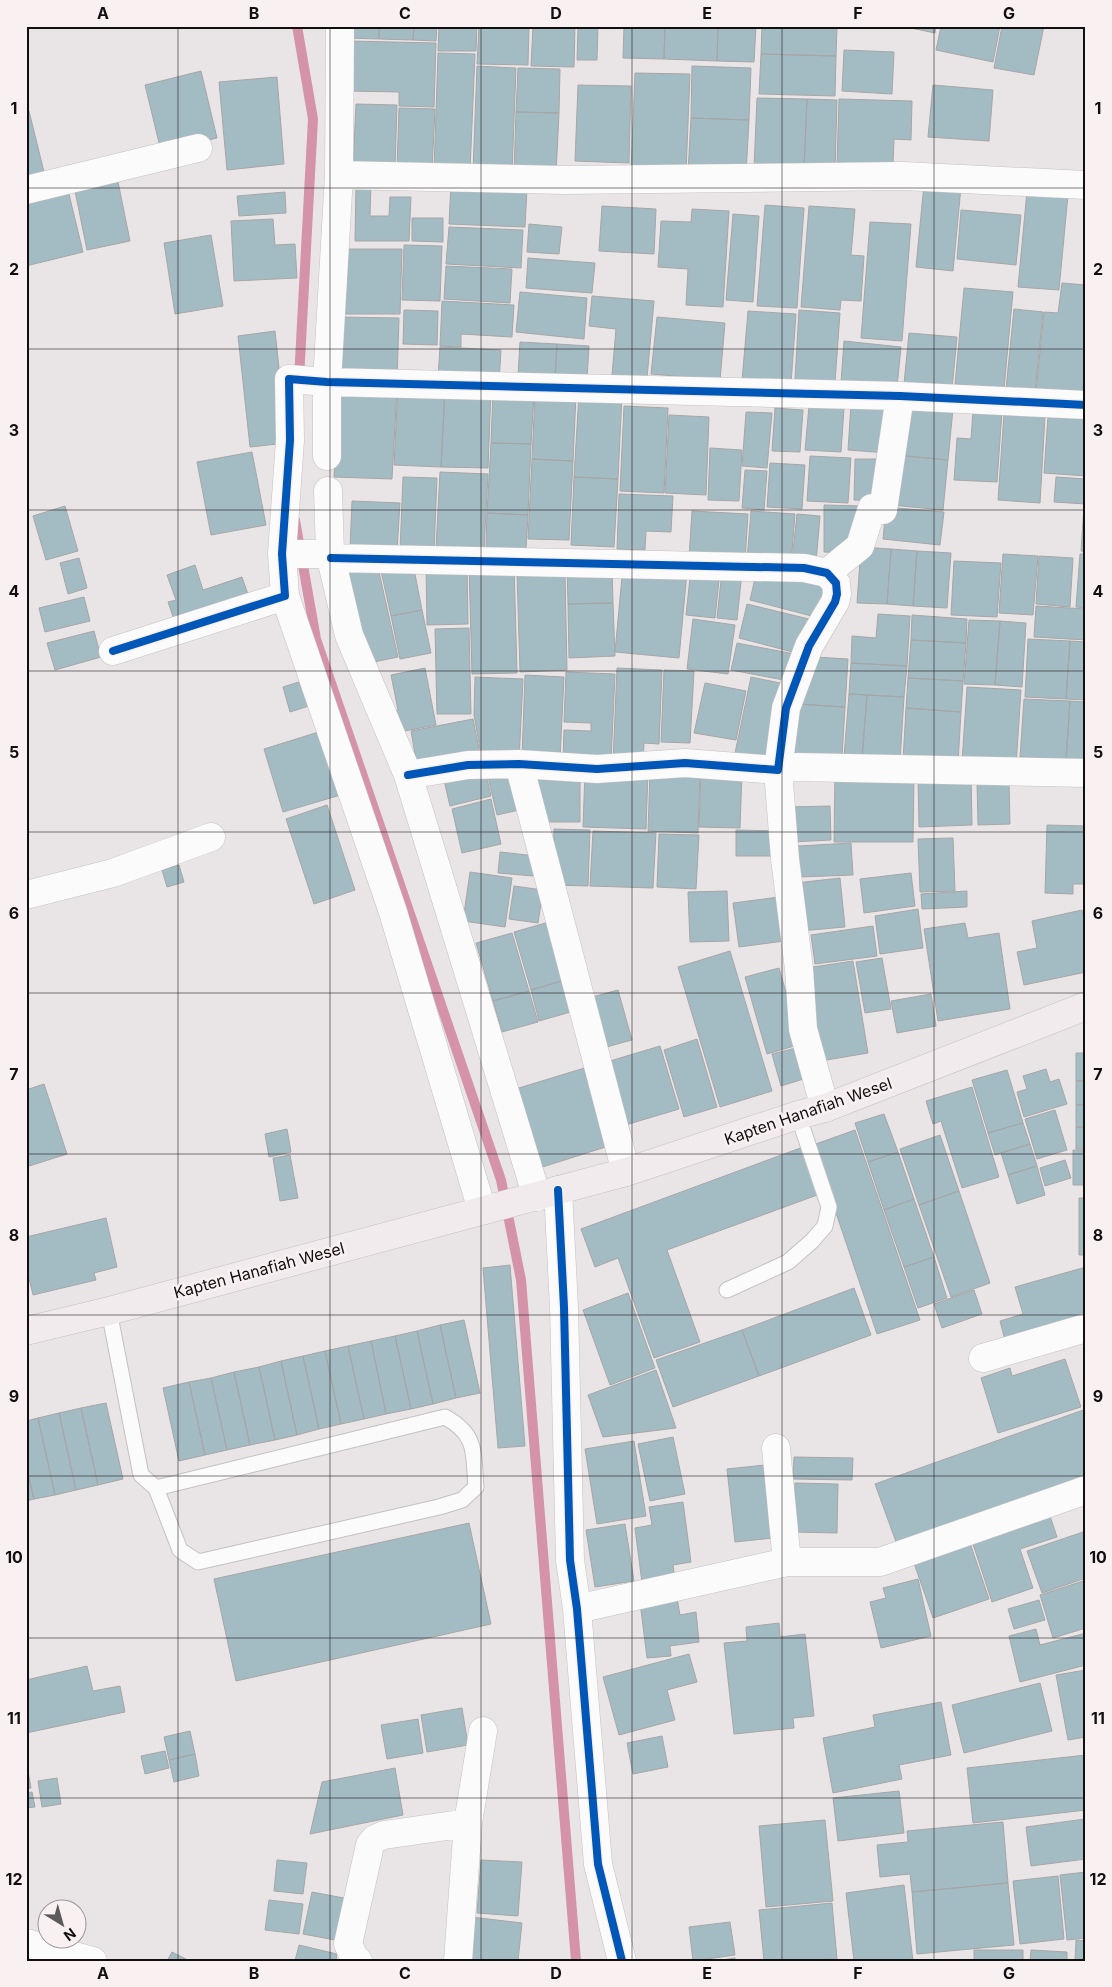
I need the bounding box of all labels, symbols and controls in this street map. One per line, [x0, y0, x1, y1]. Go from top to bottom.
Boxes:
text: A [97, 3, 109, 23]
text: B [249, 3, 259, 23]
text: C [399, 3, 411, 23]
text: D [550, 3, 562, 23]
text: E [702, 3, 712, 23]
text: F [853, 3, 863, 23]
text: G [1003, 3, 1015, 23]
text: 1 [11, 98, 17, 118]
text: 1 [1095, 98, 1101, 118]
text: 2 [9, 259, 19, 279]
text: 2 [1093, 259, 1103, 279]
text: 3 [9, 420, 19, 440]
text: 3 [1093, 420, 1103, 440]
text: 4 [9, 581, 20, 601]
text: 4 [1093, 581, 1104, 601]
text: 5 [9, 742, 19, 762]
text: 5 [1093, 742, 1103, 762]
text: 6 [9, 903, 19, 923]
text: 6 [1093, 903, 1103, 923]
text: 7 [9, 1064, 19, 1084]
text: 7 [1093, 1064, 1103, 1084]
street label: Kapten Hanafiah Wesel [722, 1073, 894, 1149]
text: 8 [9, 1225, 19, 1245]
text: 8 [1093, 1225, 1103, 1245]
street label: Kapten Hanafiah Wesel [171, 1238, 347, 1302]
text: 9 [9, 1386, 19, 1406]
text: 9 [1093, 1386, 1103, 1406]
text: 10 [5, 1547, 23, 1567]
text: 10 [1089, 1547, 1107, 1567]
text: 11 [7, 1708, 21, 1728]
text: 11 [1091, 1708, 1105, 1728]
text: 12 [6, 1869, 22, 1889]
text: 12 [1090, 1869, 1106, 1889]
north arrow [38, 1900, 88, 1950]
text: N [61, 1925, 80, 1945]
text: A [97, 1963, 109, 1983]
text: B [249, 1963, 259, 1983]
text: C [399, 1963, 411, 1983]
text: D [550, 1963, 562, 1983]
text: E [702, 1963, 712, 1983]
text: F [853, 1963, 863, 1983]
text: G [1003, 1963, 1015, 1983]

